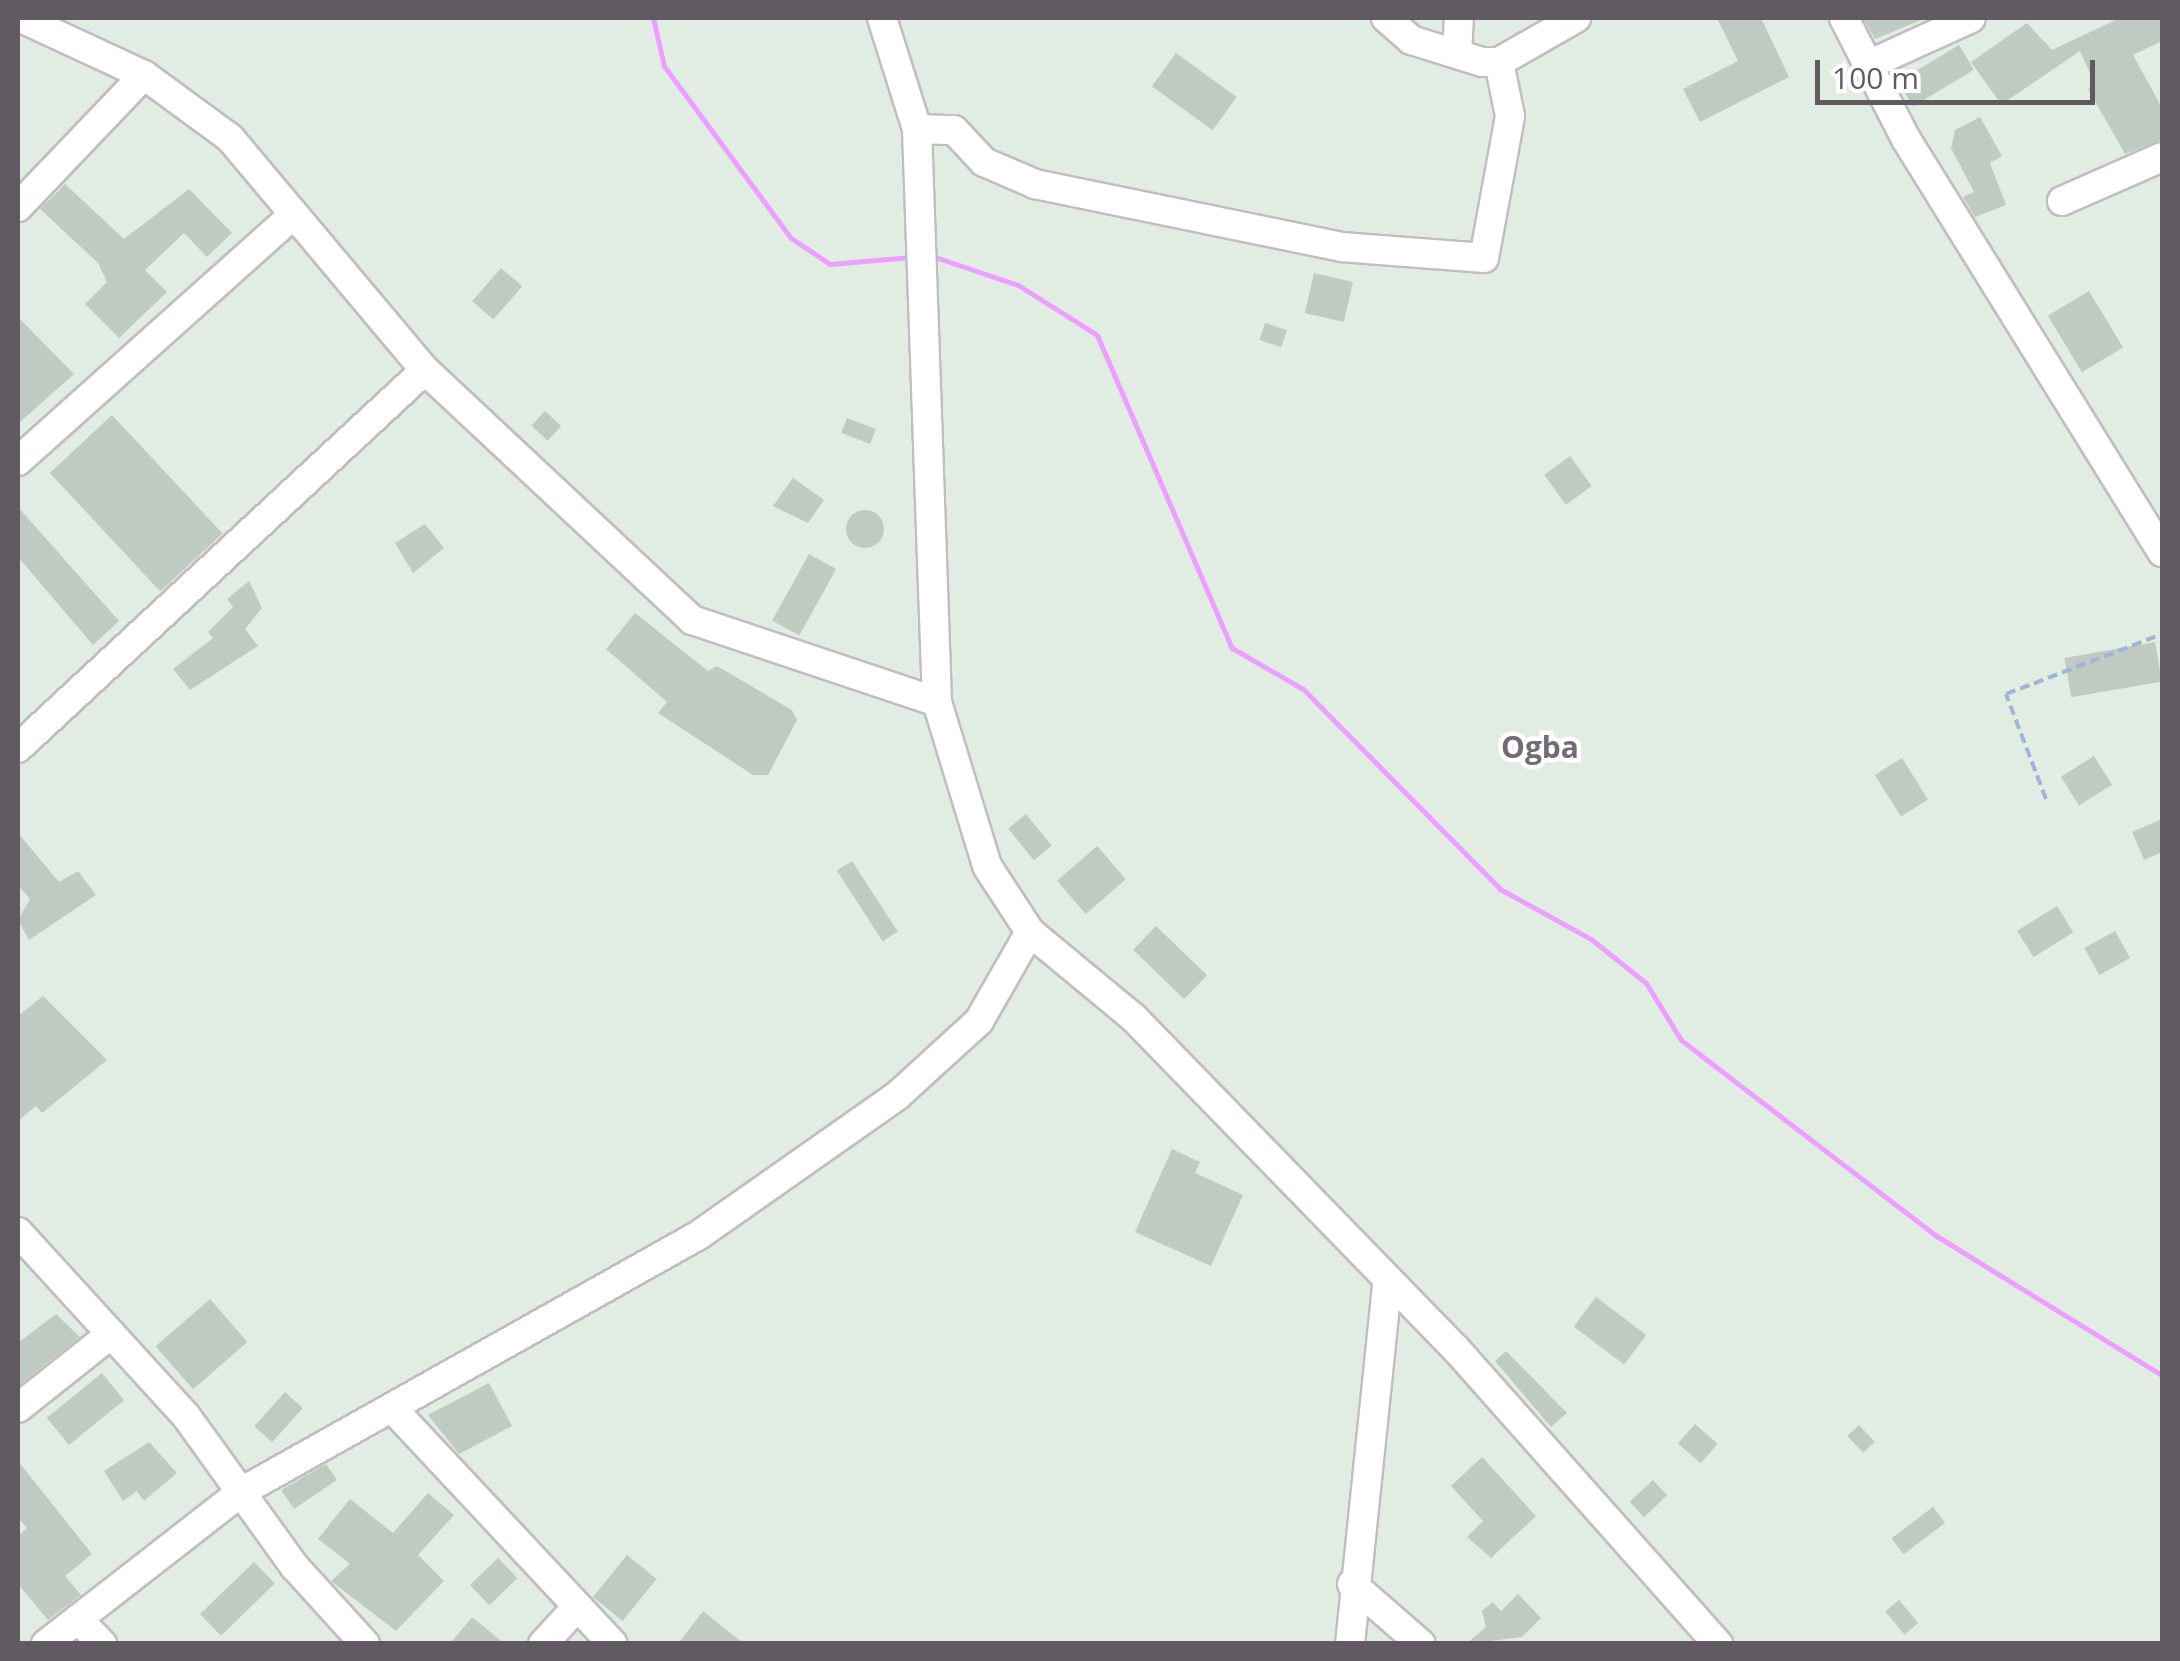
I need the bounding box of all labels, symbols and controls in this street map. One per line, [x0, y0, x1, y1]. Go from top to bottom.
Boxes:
scale bar [1820, 40, 2100, 102]
text: 100 m [1832, 57, 1919, 98]
district label: Ogba [1501, 729, 1579, 765]

